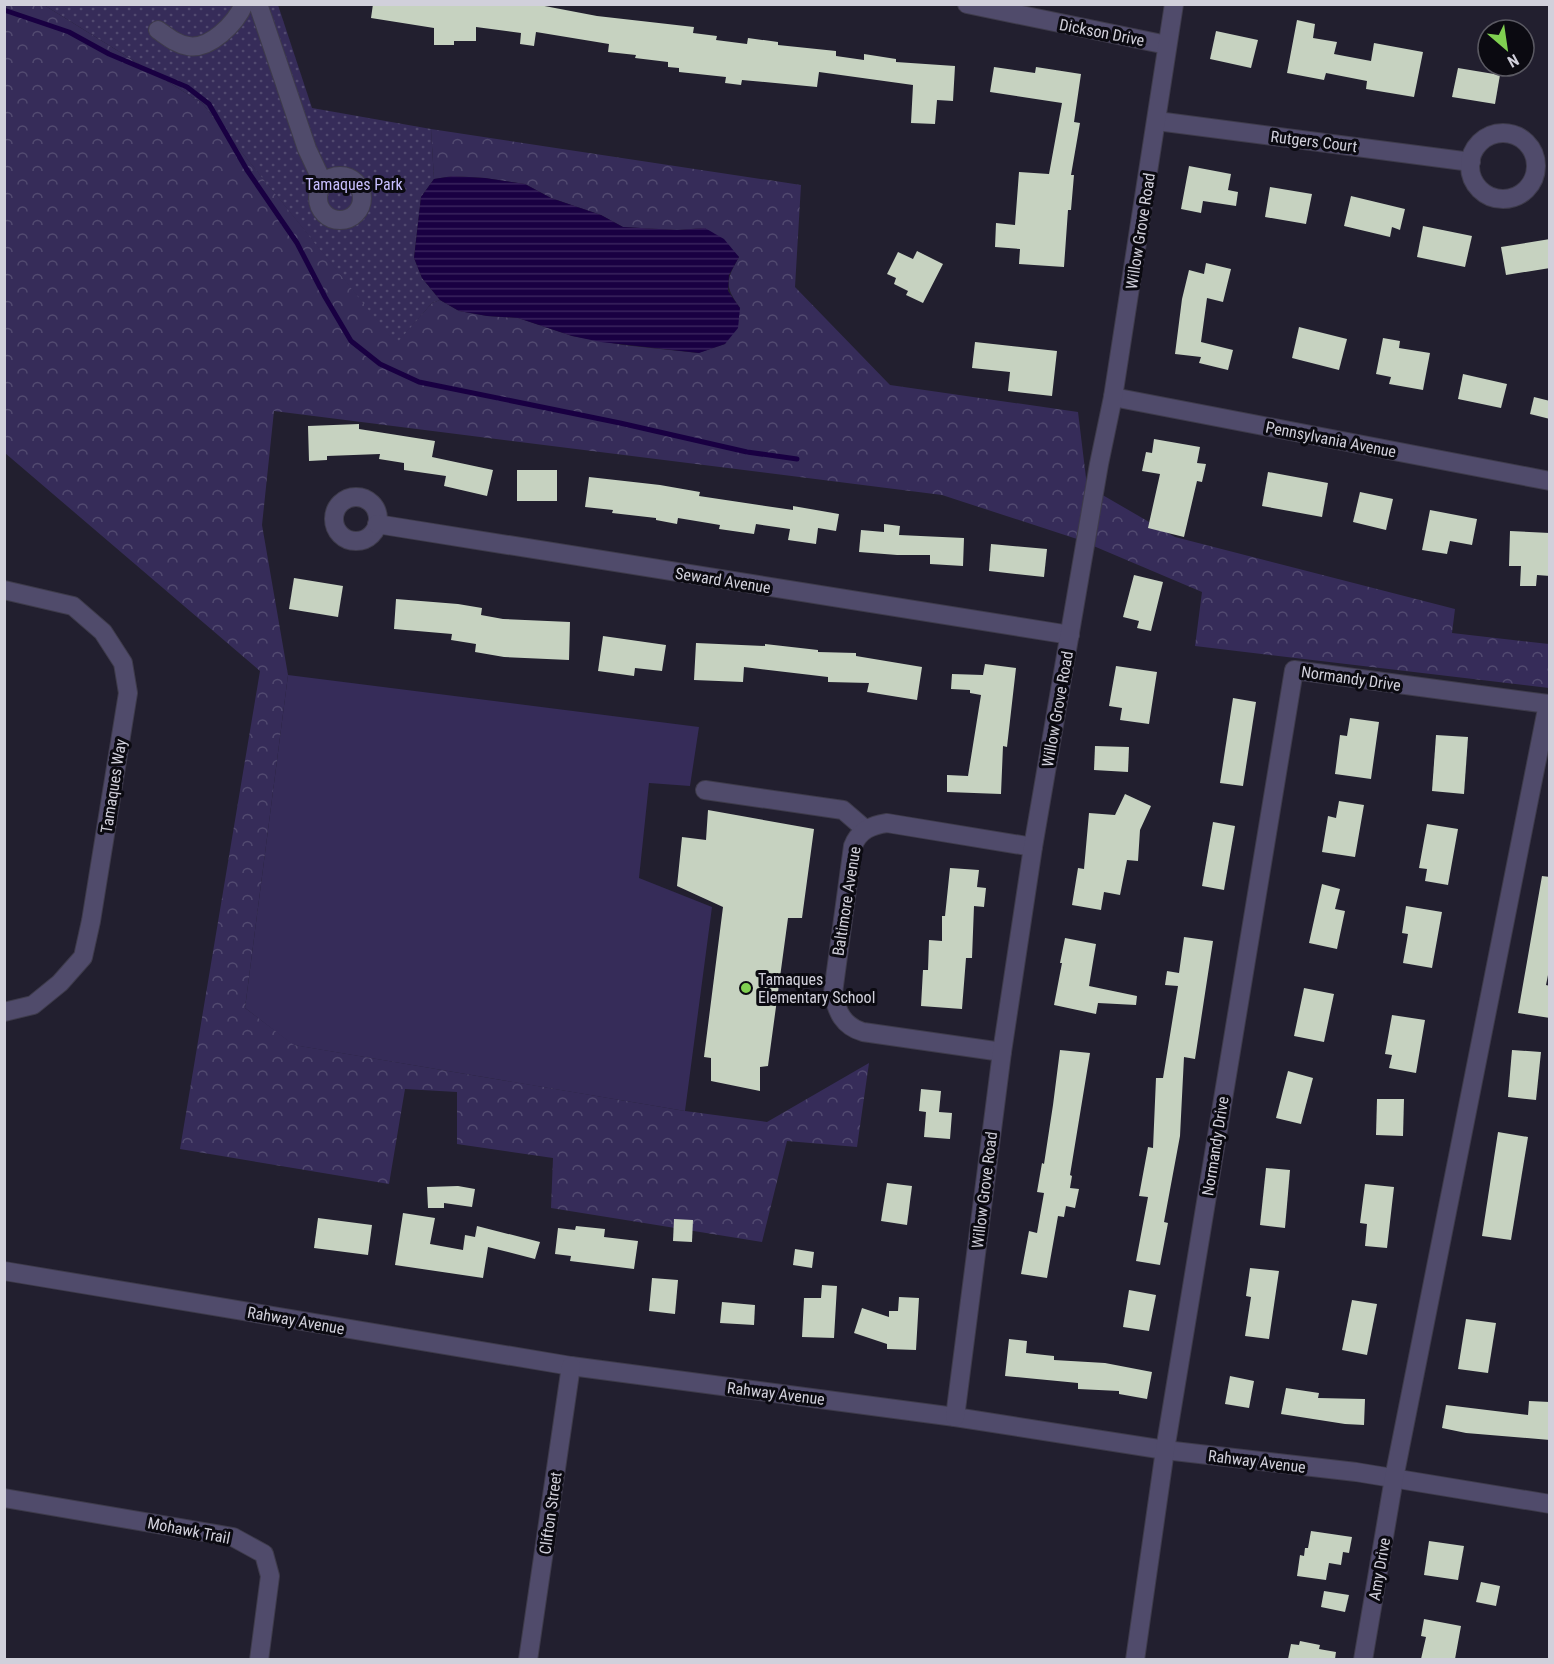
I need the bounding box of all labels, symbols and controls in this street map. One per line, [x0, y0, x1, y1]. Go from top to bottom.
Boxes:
street label: Dickson Drive [1058, 15, 1146, 50]
north arrow [1476, 18, 1536, 78]
text: N [1504, 50, 1522, 71]
street label: Rutgers Court [1270, 127, 1359, 156]
street label: Willow Grove Road [1122, 172, 1159, 291]
park label: Tamaques Park [305, 175, 404, 194]
street label: Pennsylvania Avenue [1264, 418, 1398, 461]
street label: Seward Avenue [674, 564, 772, 597]
street label: Willow Grove Road [1038, 650, 1077, 769]
street label: Normandy Drive [1300, 662, 1402, 695]
street label: Tamaques Way [97, 737, 130, 835]
street label: Baltimore Avenue [828, 845, 865, 957]
place label: Tamaques Elementary School [758, 970, 875, 1007]
marker: Tamaques Elementary School [739, 981, 753, 995]
street label: Normandy Drive [1198, 1095, 1233, 1197]
street label: Willow Grove Road [968, 1131, 1001, 1249]
street label: Rahway Avenue [246, 1303, 346, 1338]
street label: Rahway Avenue [726, 1378, 826, 1409]
street label: Rahway Avenue [1207, 1446, 1307, 1477]
street label: Clifton Street [535, 1470, 566, 1555]
street label: Mohawk Trail [146, 1513, 232, 1548]
street label: Amy Drive [1365, 1536, 1394, 1602]

